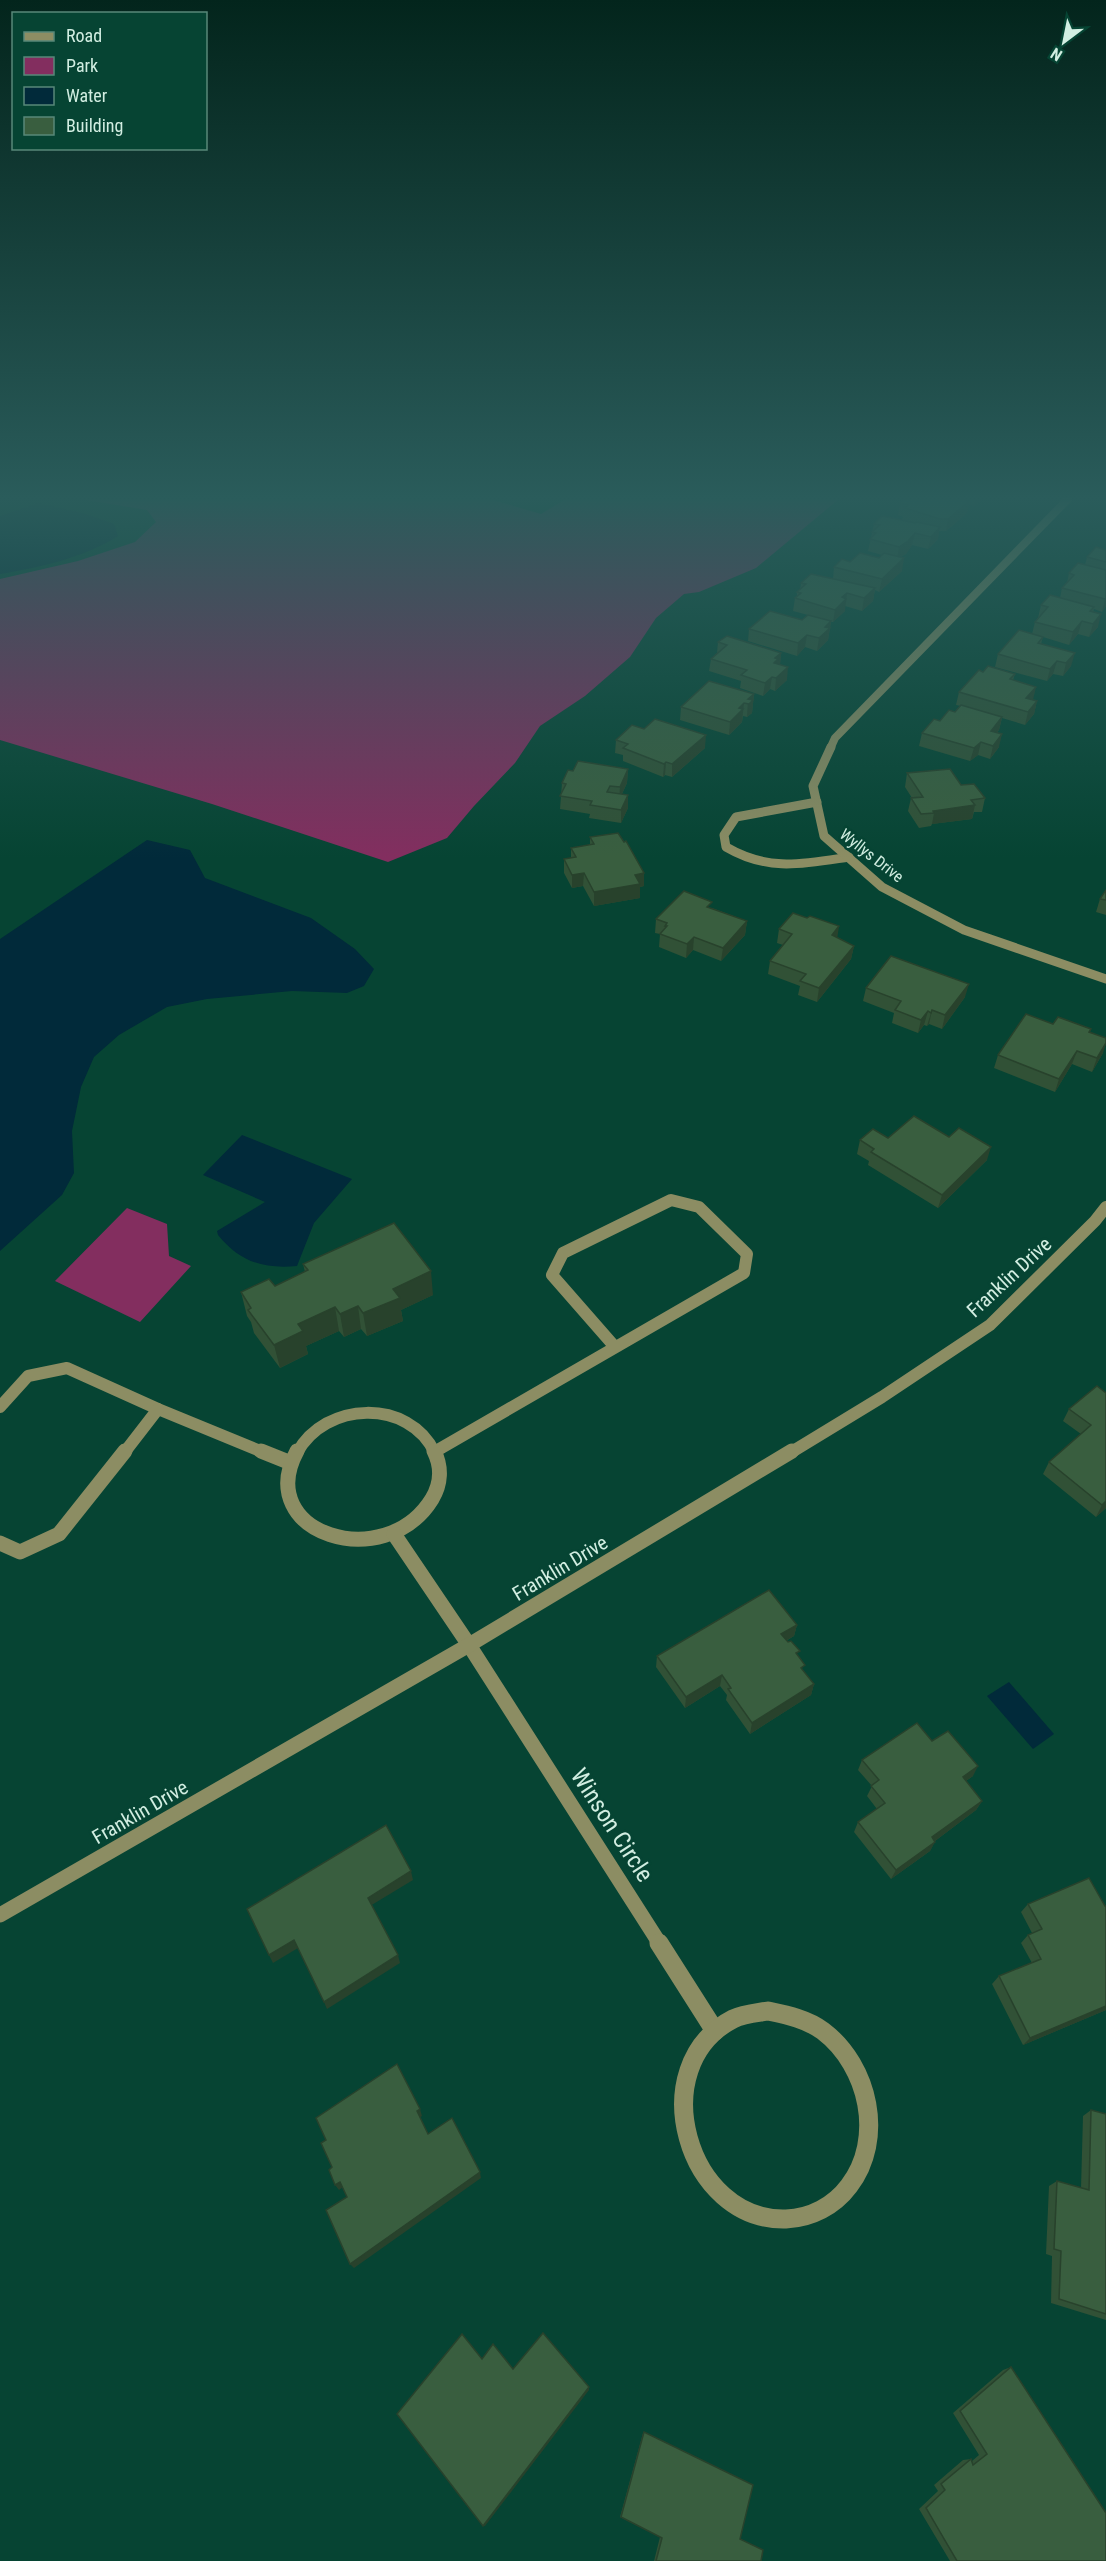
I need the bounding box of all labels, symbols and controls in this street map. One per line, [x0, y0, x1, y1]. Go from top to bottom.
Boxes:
legend [12, 12, 207, 150]
north arrow [1034, 12, 1094, 72]
text: Road [66, 25, 102, 46]
text: N [1047, 44, 1066, 65]
text: Park [66, 55, 98, 76]
text: Water [66, 85, 108, 106]
text: Building [66, 115, 123, 136]
street label: Wyllys Drive [836, 825, 907, 886]
street label: Franklin Drive [962, 1232, 1056, 1322]
street label: Franklin Drive [508, 1530, 612, 1606]
street label: Winson Circle [565, 1763, 659, 1887]
street label: Franklin Drive [88, 1775, 192, 1849]

